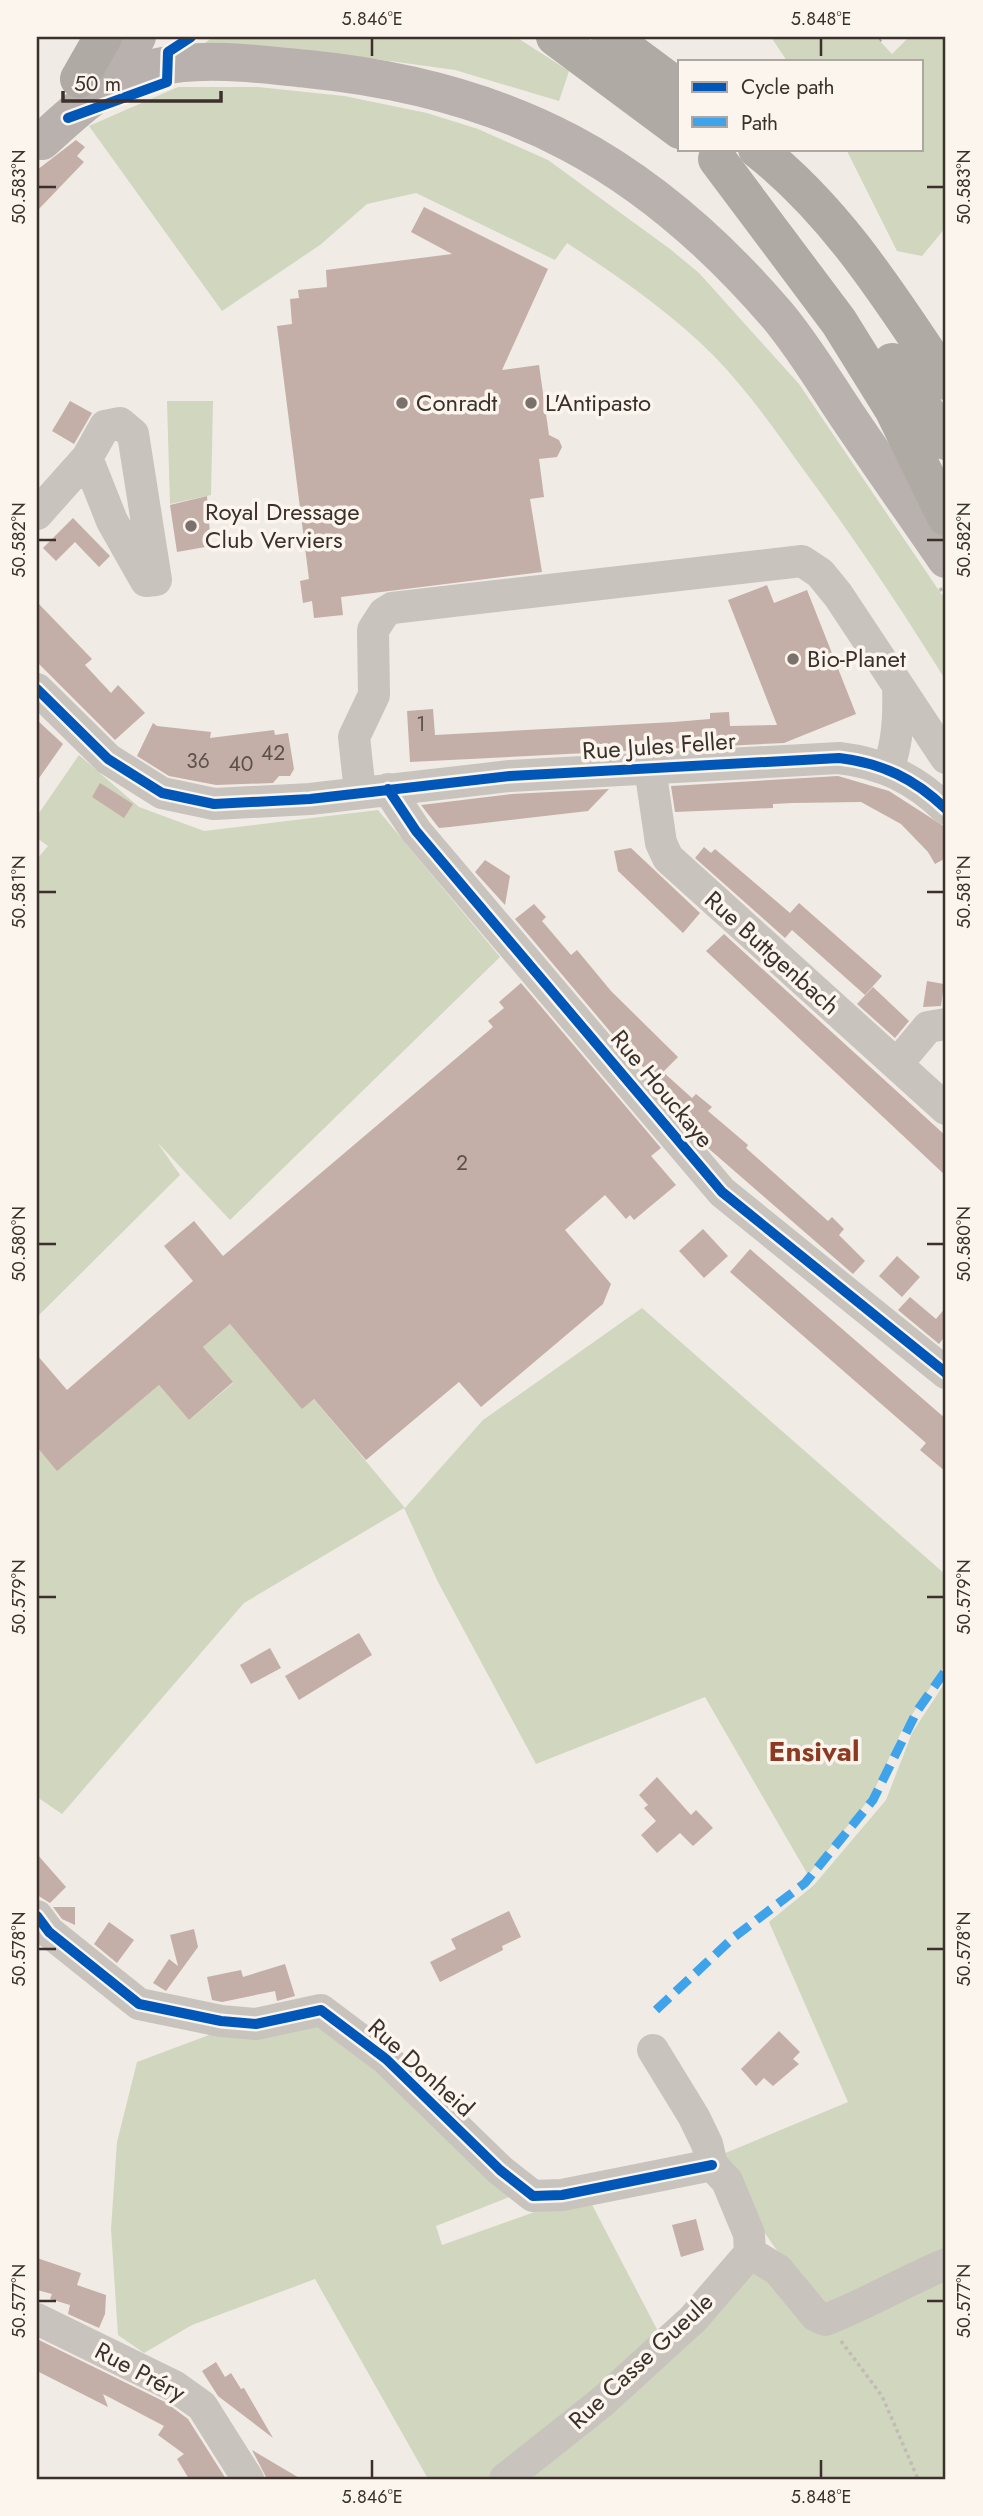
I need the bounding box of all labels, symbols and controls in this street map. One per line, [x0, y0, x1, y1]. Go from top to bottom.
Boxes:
text: 5.846°E [341, 6, 403, 32]
text: 5.848°E [791, 6, 851, 32]
scale bar [63, 60, 220, 104]
legend [678, 60, 923, 150]
text: 50 m [74, 69, 121, 99]
text: Cycle path [741, 72, 834, 102]
text: Path [741, 108, 778, 138]
text: 50.583°N [6, 149, 32, 225]
text: 50.583°N [951, 149, 977, 225]
place label: Conradt [416, 385, 498, 420]
place label: L'Antipasto [545, 385, 651, 420]
marker: Conradt [394, 395, 410, 411]
marker: L'Antipasto [523, 395, 539, 411]
place label: Royal Dressage Club Verviers [205, 494, 360, 557]
text: 50.582°N [6, 502, 32, 578]
text: 50.582°N [951, 502, 977, 578]
marker: Royal Dressage Club Verviers [183, 518, 199, 534]
place label: Bio-Planet [807, 641, 906, 676]
marker: Bio-Planet [785, 651, 801, 667]
house number: 1 [416, 709, 426, 739]
street label: Rue Jules Feller [581, 723, 738, 768]
house number: 42 [261, 738, 285, 768]
house number: 36 [186, 746, 210, 776]
house number: 40 [229, 749, 253, 779]
text: 50.581°N [6, 855, 32, 929]
text: 50.581°N [951, 855, 977, 929]
street label: Rue Buttgenbach [697, 882, 848, 1023]
street label: Rue Houckaye [603, 1022, 722, 1155]
house number: 2 [456, 1148, 468, 1178]
text: 50.580°N [6, 1206, 32, 1282]
text: 50.580°N [951, 1206, 977, 1282]
text: 50.579°N [6, 1559, 32, 1635]
text: 50.579°N [951, 1559, 977, 1635]
district label: Ensival [769, 1731, 859, 1772]
text: 50.578°N [6, 1912, 32, 1986]
text: 50.578°N [951, 1912, 977, 1986]
street label: Rue Donheid [360, 2010, 482, 2125]
text: 50.577°N [6, 2264, 32, 2338]
text: 50.577°N [951, 2264, 977, 2338]
street label: Rue Casse Gueule [561, 2284, 721, 2437]
street label: Rue Préry [89, 2333, 192, 2410]
text: 5.846°E [341, 2484, 403, 2510]
text: 5.848°E [791, 2484, 851, 2510]

